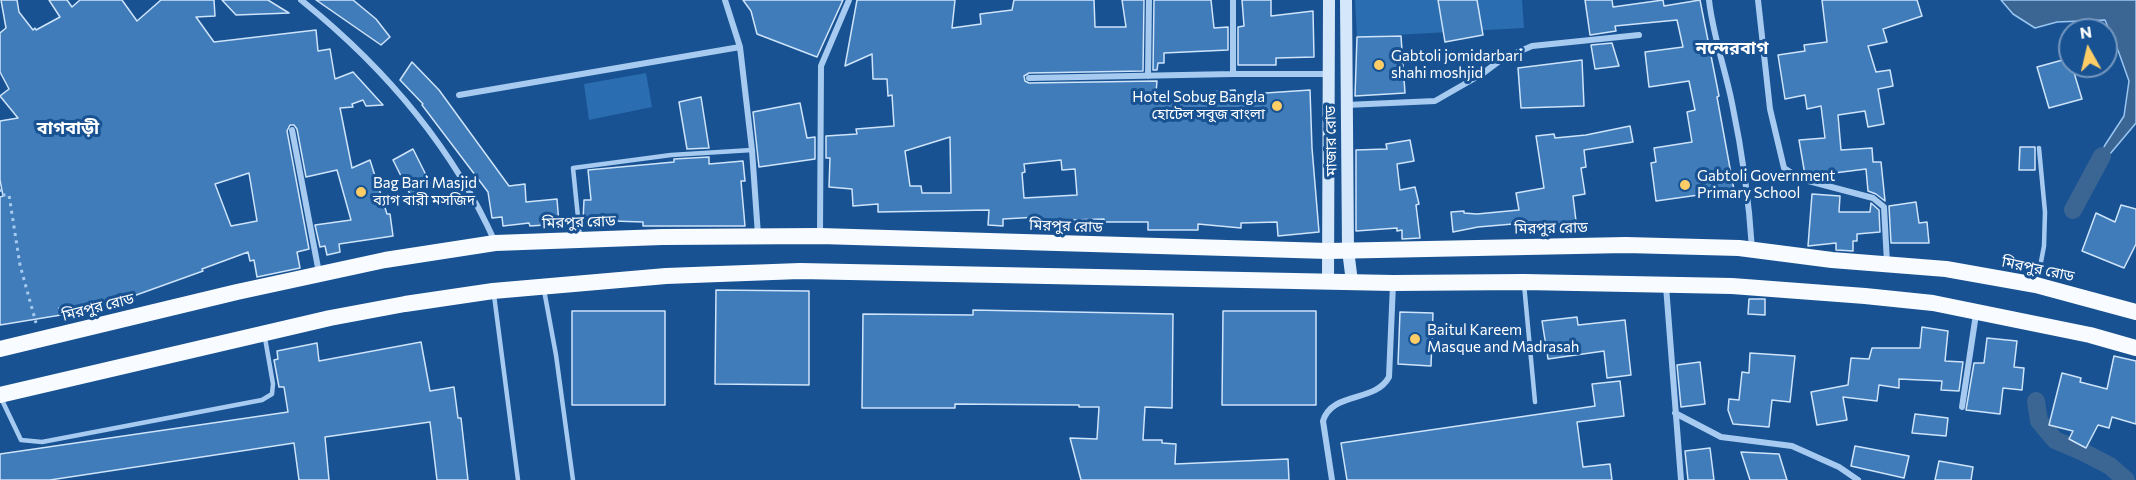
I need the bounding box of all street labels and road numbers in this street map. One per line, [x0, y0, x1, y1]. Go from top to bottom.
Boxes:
street label: মাজার রোড [1321, 105, 1341, 177]
street label: মিরপুর রোড [542, 212, 616, 232]
street label: মিরপুর রোড [1029, 216, 1103, 236]
street label: মিরপুর রোড [1514, 218, 1588, 238]
street label: মিরপুর রোড [2000, 253, 2076, 285]
street label: মিরপুর রোড [60, 289, 136, 325]

